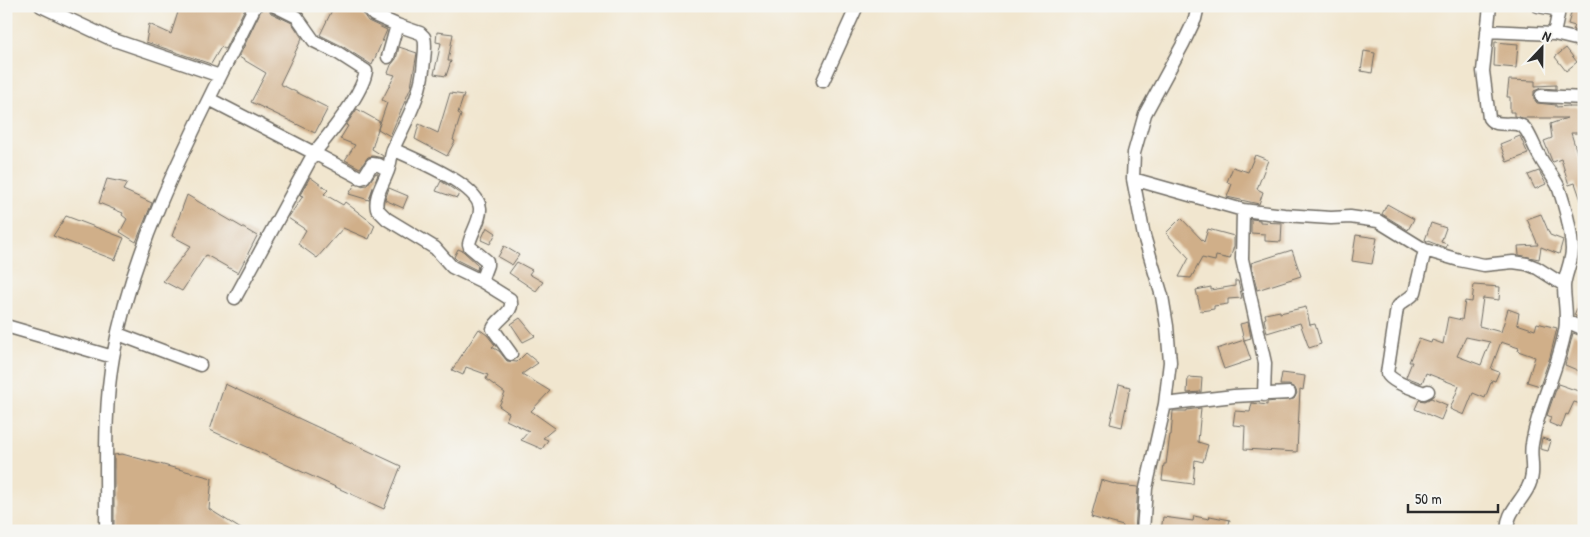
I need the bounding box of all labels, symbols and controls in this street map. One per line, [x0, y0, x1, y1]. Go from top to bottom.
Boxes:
north arrow [1518, 22, 1568, 72]
text: N [1540, 25, 1555, 46]
scale bar [1408, 482, 1498, 514]
text: 50 m [1415, 488, 1442, 509]

